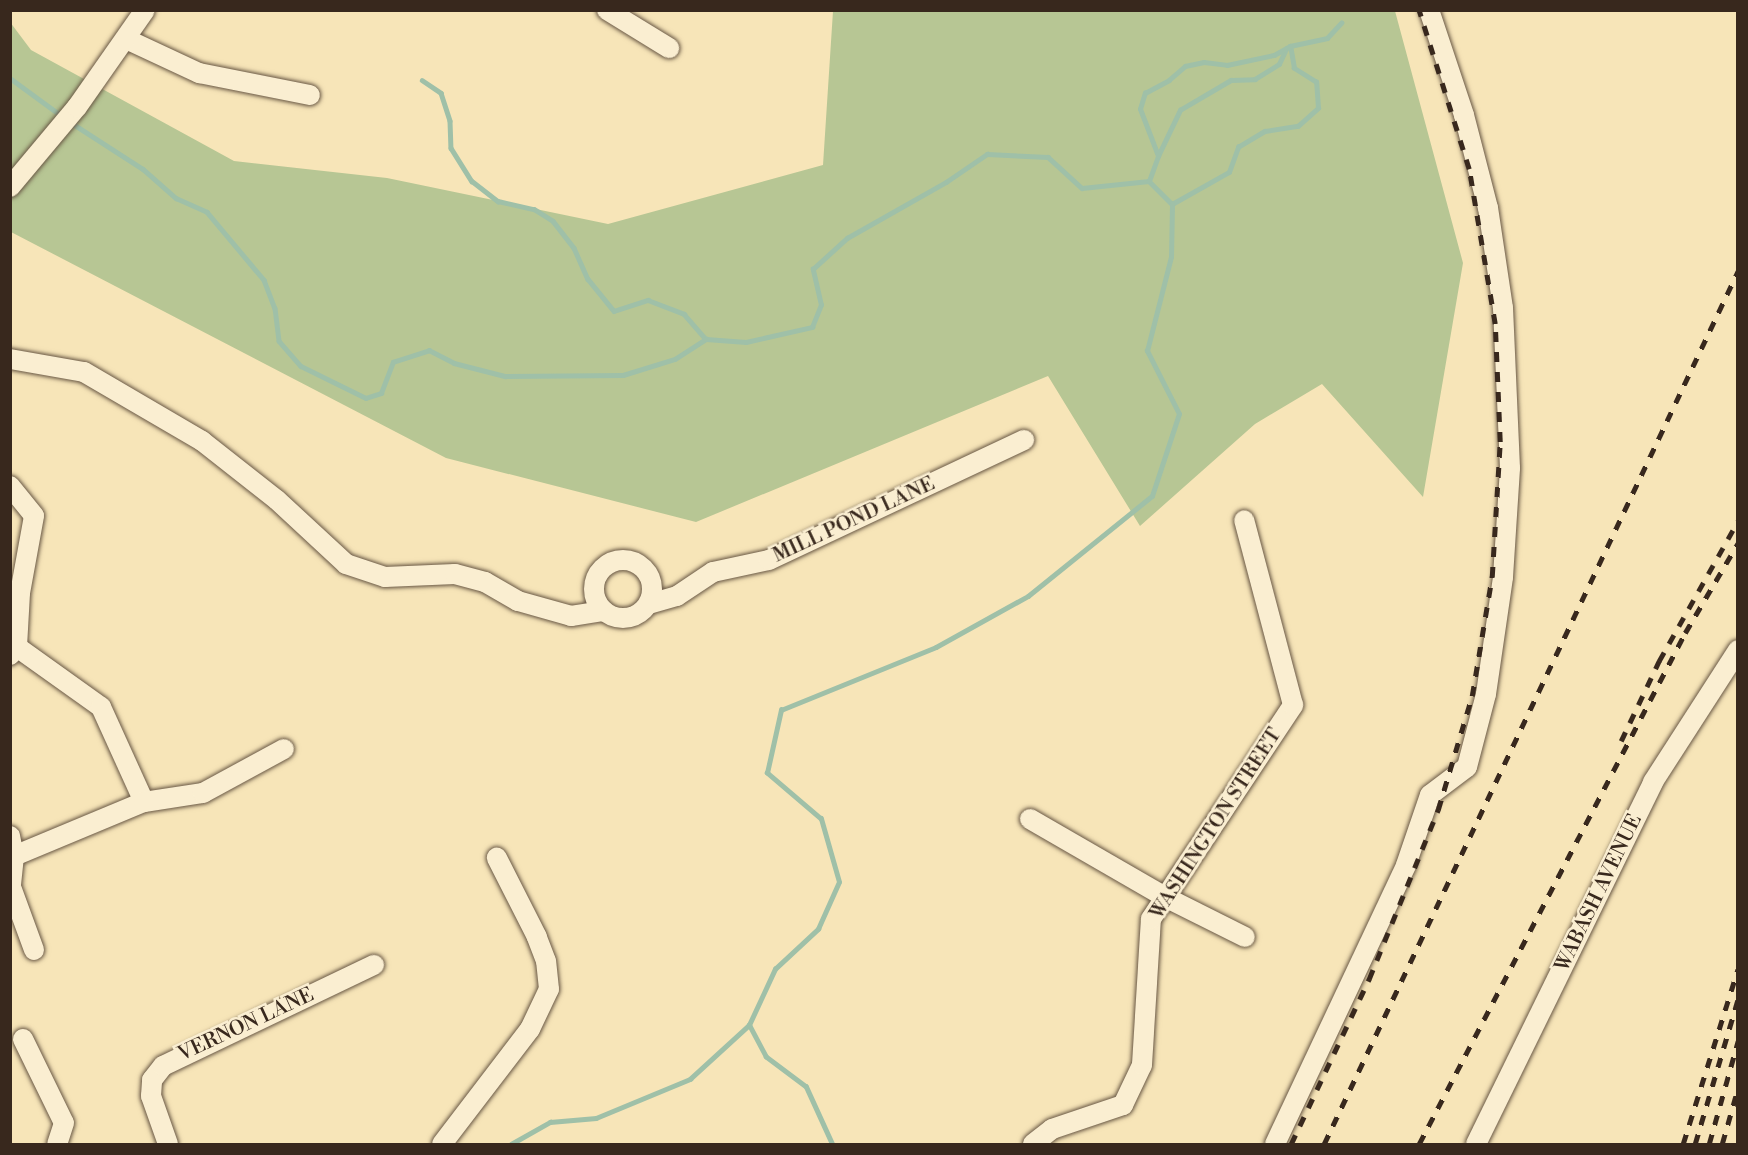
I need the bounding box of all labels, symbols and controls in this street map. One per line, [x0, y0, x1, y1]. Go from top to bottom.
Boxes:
street label: MILL POND LANE [769, 472, 939, 568]
street label: WASHINGTON STREET [1145, 724, 1287, 924]
street label: WABASH AVENUE [1551, 810, 1647, 976]
street label: VERNON LANE [174, 983, 318, 1067]

